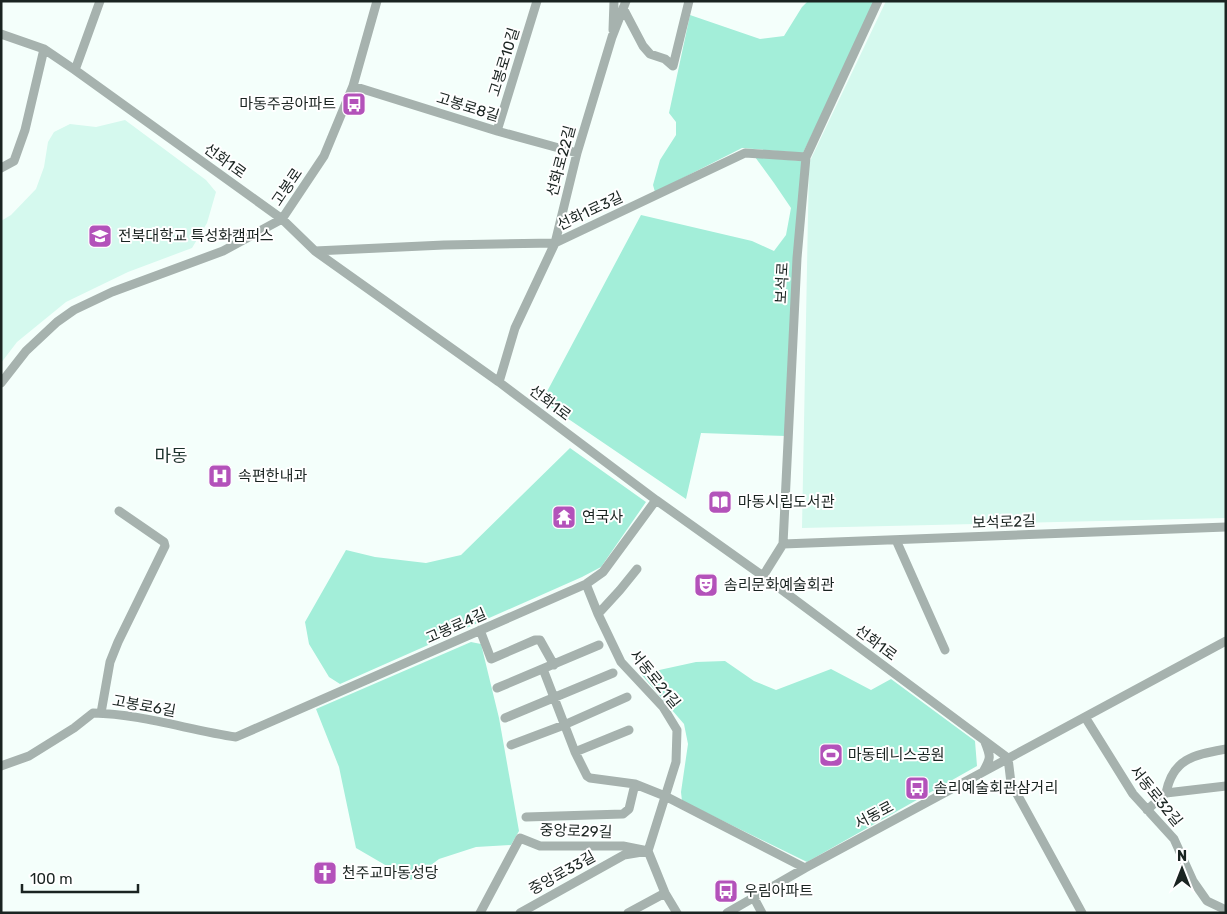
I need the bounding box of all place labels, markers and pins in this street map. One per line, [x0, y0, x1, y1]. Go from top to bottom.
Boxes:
bus stop icon: 마동주공아파트 [341, 91, 367, 117]
place label: 마동주공아파트 [239, 95, 336, 113]
school or university icon: 전북대학교 특성화캠퍼스 [87, 223, 113, 249]
place label: 전북대학교 특성화캠퍼스 [118, 227, 274, 245]
hospital icon: 속편한내과 [207, 463, 233, 489]
place label: 속편한내과 [238, 467, 307, 485]
library icon: 마동시립도서관 [707, 489, 733, 515]
place label: 마동시립도서관 [738, 493, 835, 511]
temple icon: 연국사 [551, 504, 577, 530]
place label: 연국사 [582, 508, 624, 526]
theatre icon: 솜리문화예술회관 [693, 572, 719, 598]
place label: 솜리문화예술회관 [724, 576, 835, 594]
sports icon: 마동테니스공원 [818, 742, 844, 768]
place label: 마동테니스공원 [848, 746, 945, 764]
bus stop icon: 솜리예술회관삼거리 [904, 775, 930, 801]
place label: 솜리예술회관삼거리 [934, 779, 1058, 797]
church icon: 천주교마동성당 [312, 860, 338, 886]
place label: 천주교마동성당 [342, 864, 439, 882]
bus stop icon: 우림아파트 [713, 878, 739, 904]
place label: 우림아파트 [744, 882, 813, 900]

